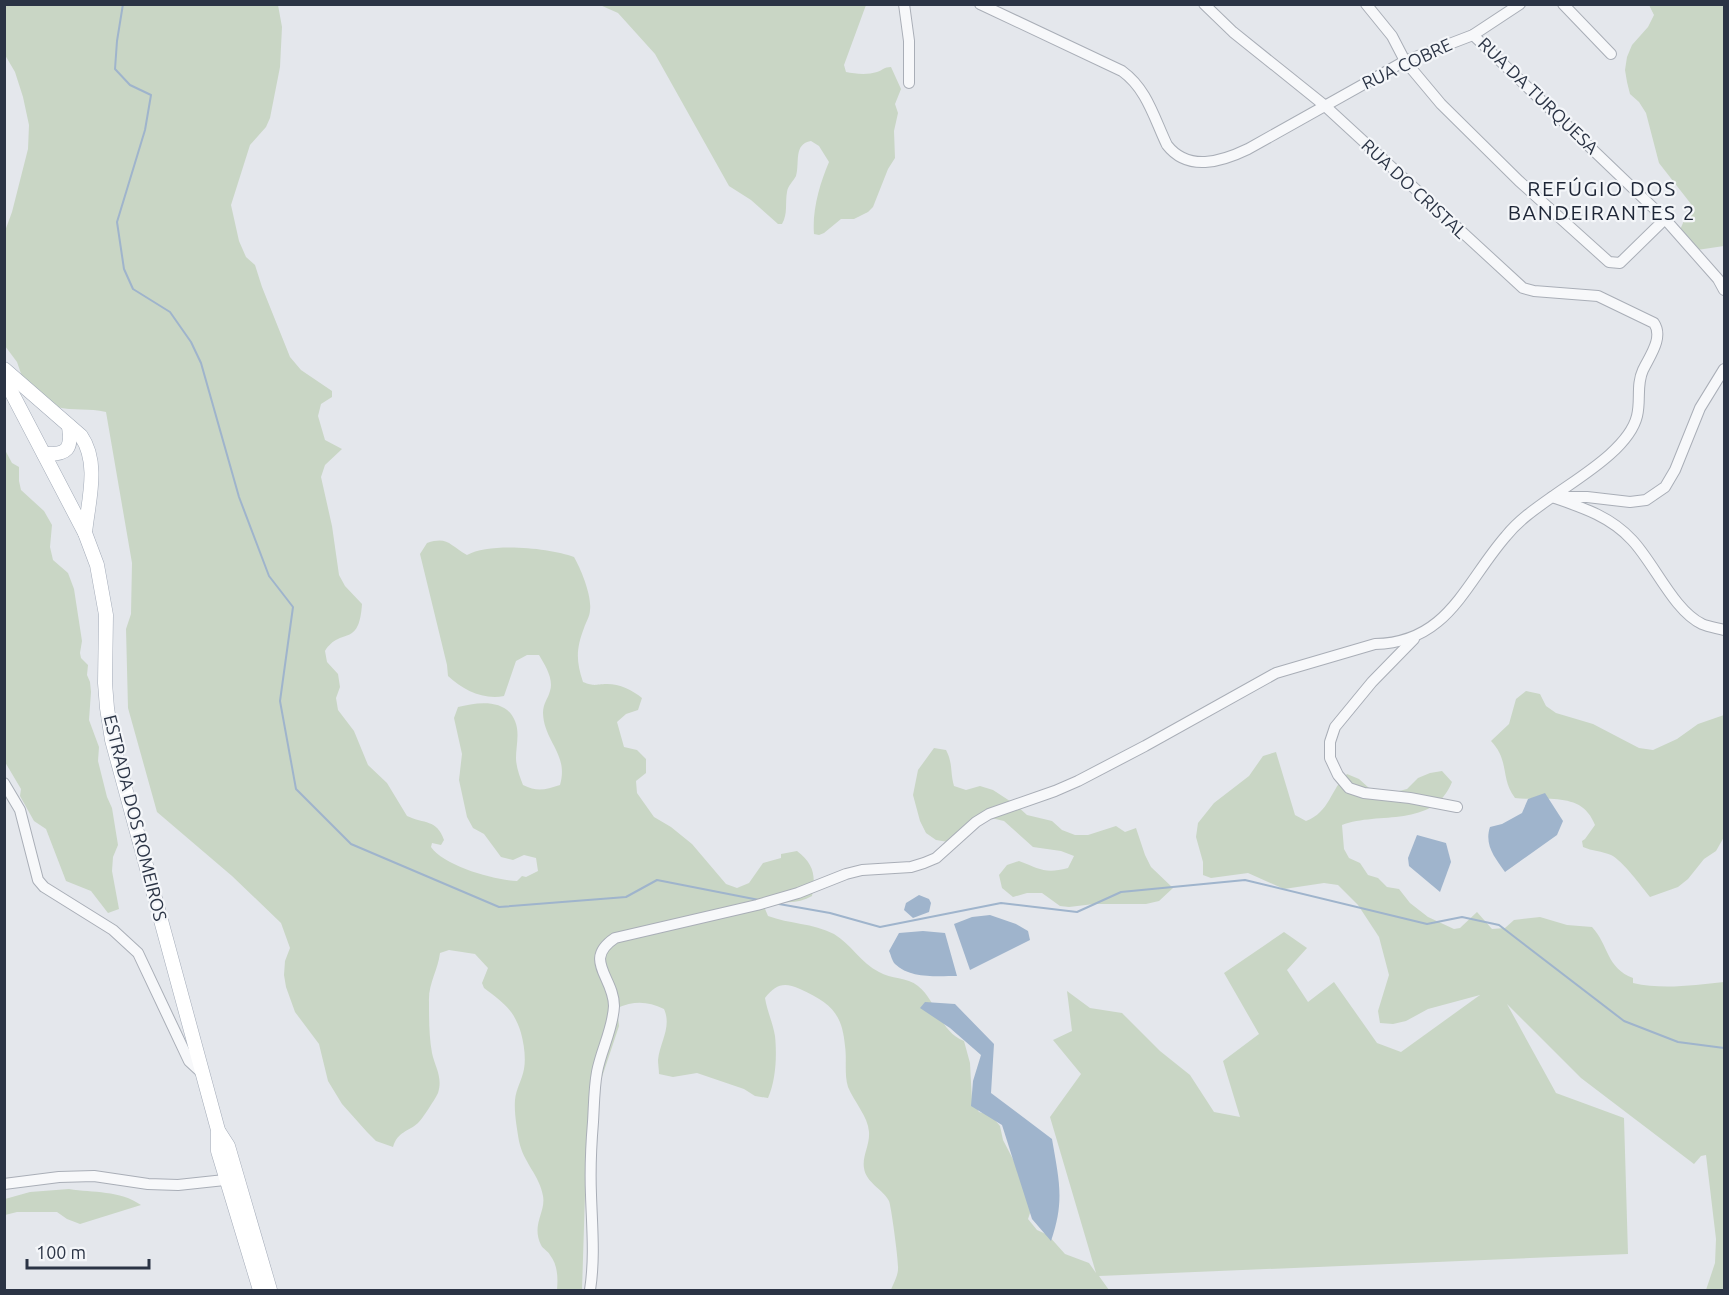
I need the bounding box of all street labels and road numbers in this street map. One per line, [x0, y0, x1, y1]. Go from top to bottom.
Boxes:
street label: RUA DA TURQUESA [1474, 33, 1603, 158]
street label: RUA COBRE [1358, 34, 1455, 93]
street label: RUA DO CRISTAL [1358, 134, 1471, 242]
street label: ESTRADA DOS ROMEIROS [101, 713, 171, 923]

